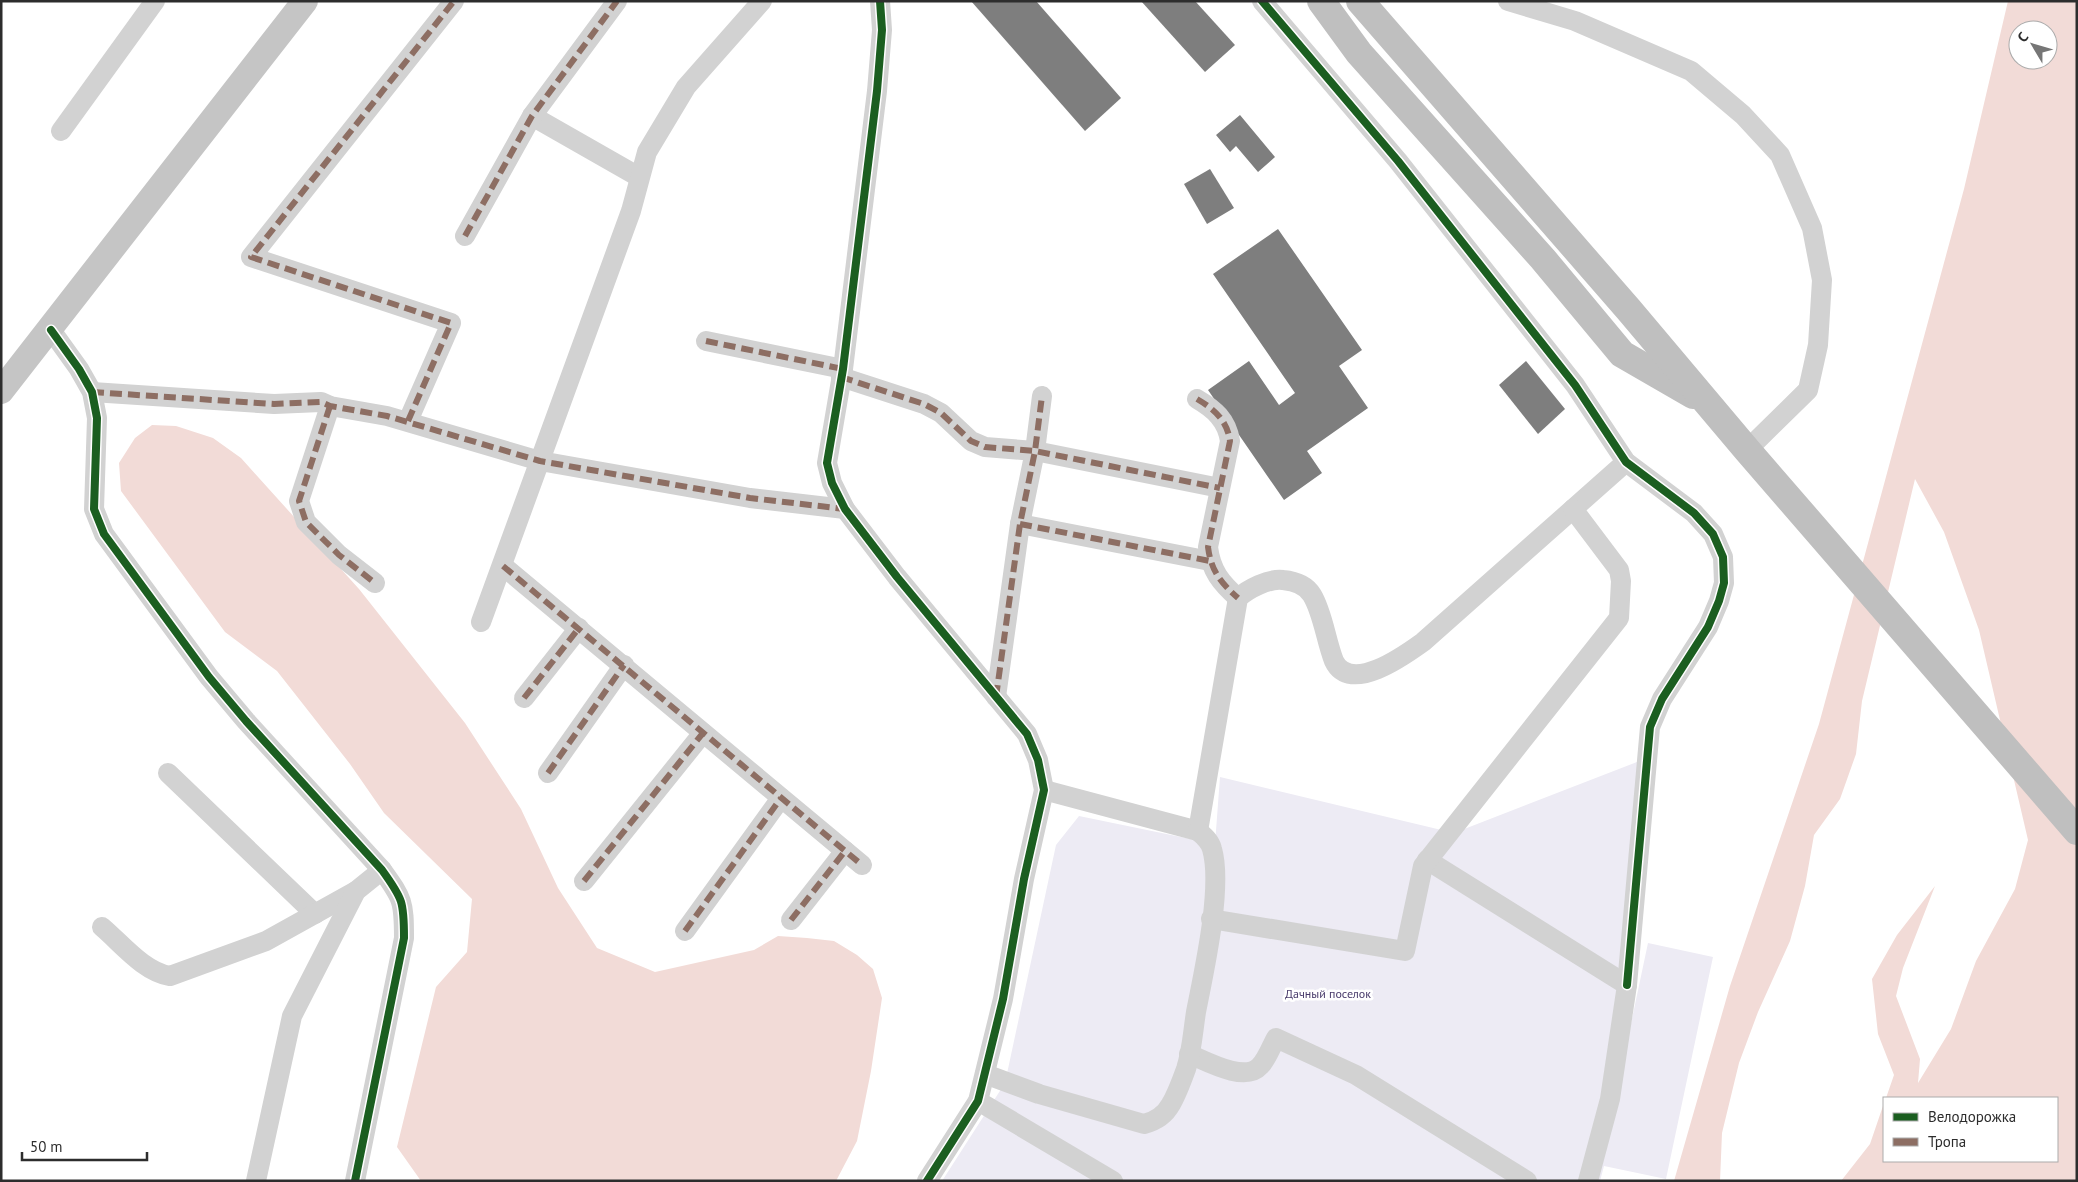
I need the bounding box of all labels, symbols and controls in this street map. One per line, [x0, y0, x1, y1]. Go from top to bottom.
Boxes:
north arrow [2008, 20, 2058, 70]
text: С [2013, 28, 2032, 46]
park label: Дачный поселок [1285, 986, 1371, 1001]
legend [1883, 1097, 2058, 1162]
text: Велодорожка [1928, 1107, 2016, 1126]
scale bar [22, 1130, 148, 1162]
text: Тропа [1928, 1132, 1966, 1151]
text: 50 m [30, 1137, 63, 1156]

